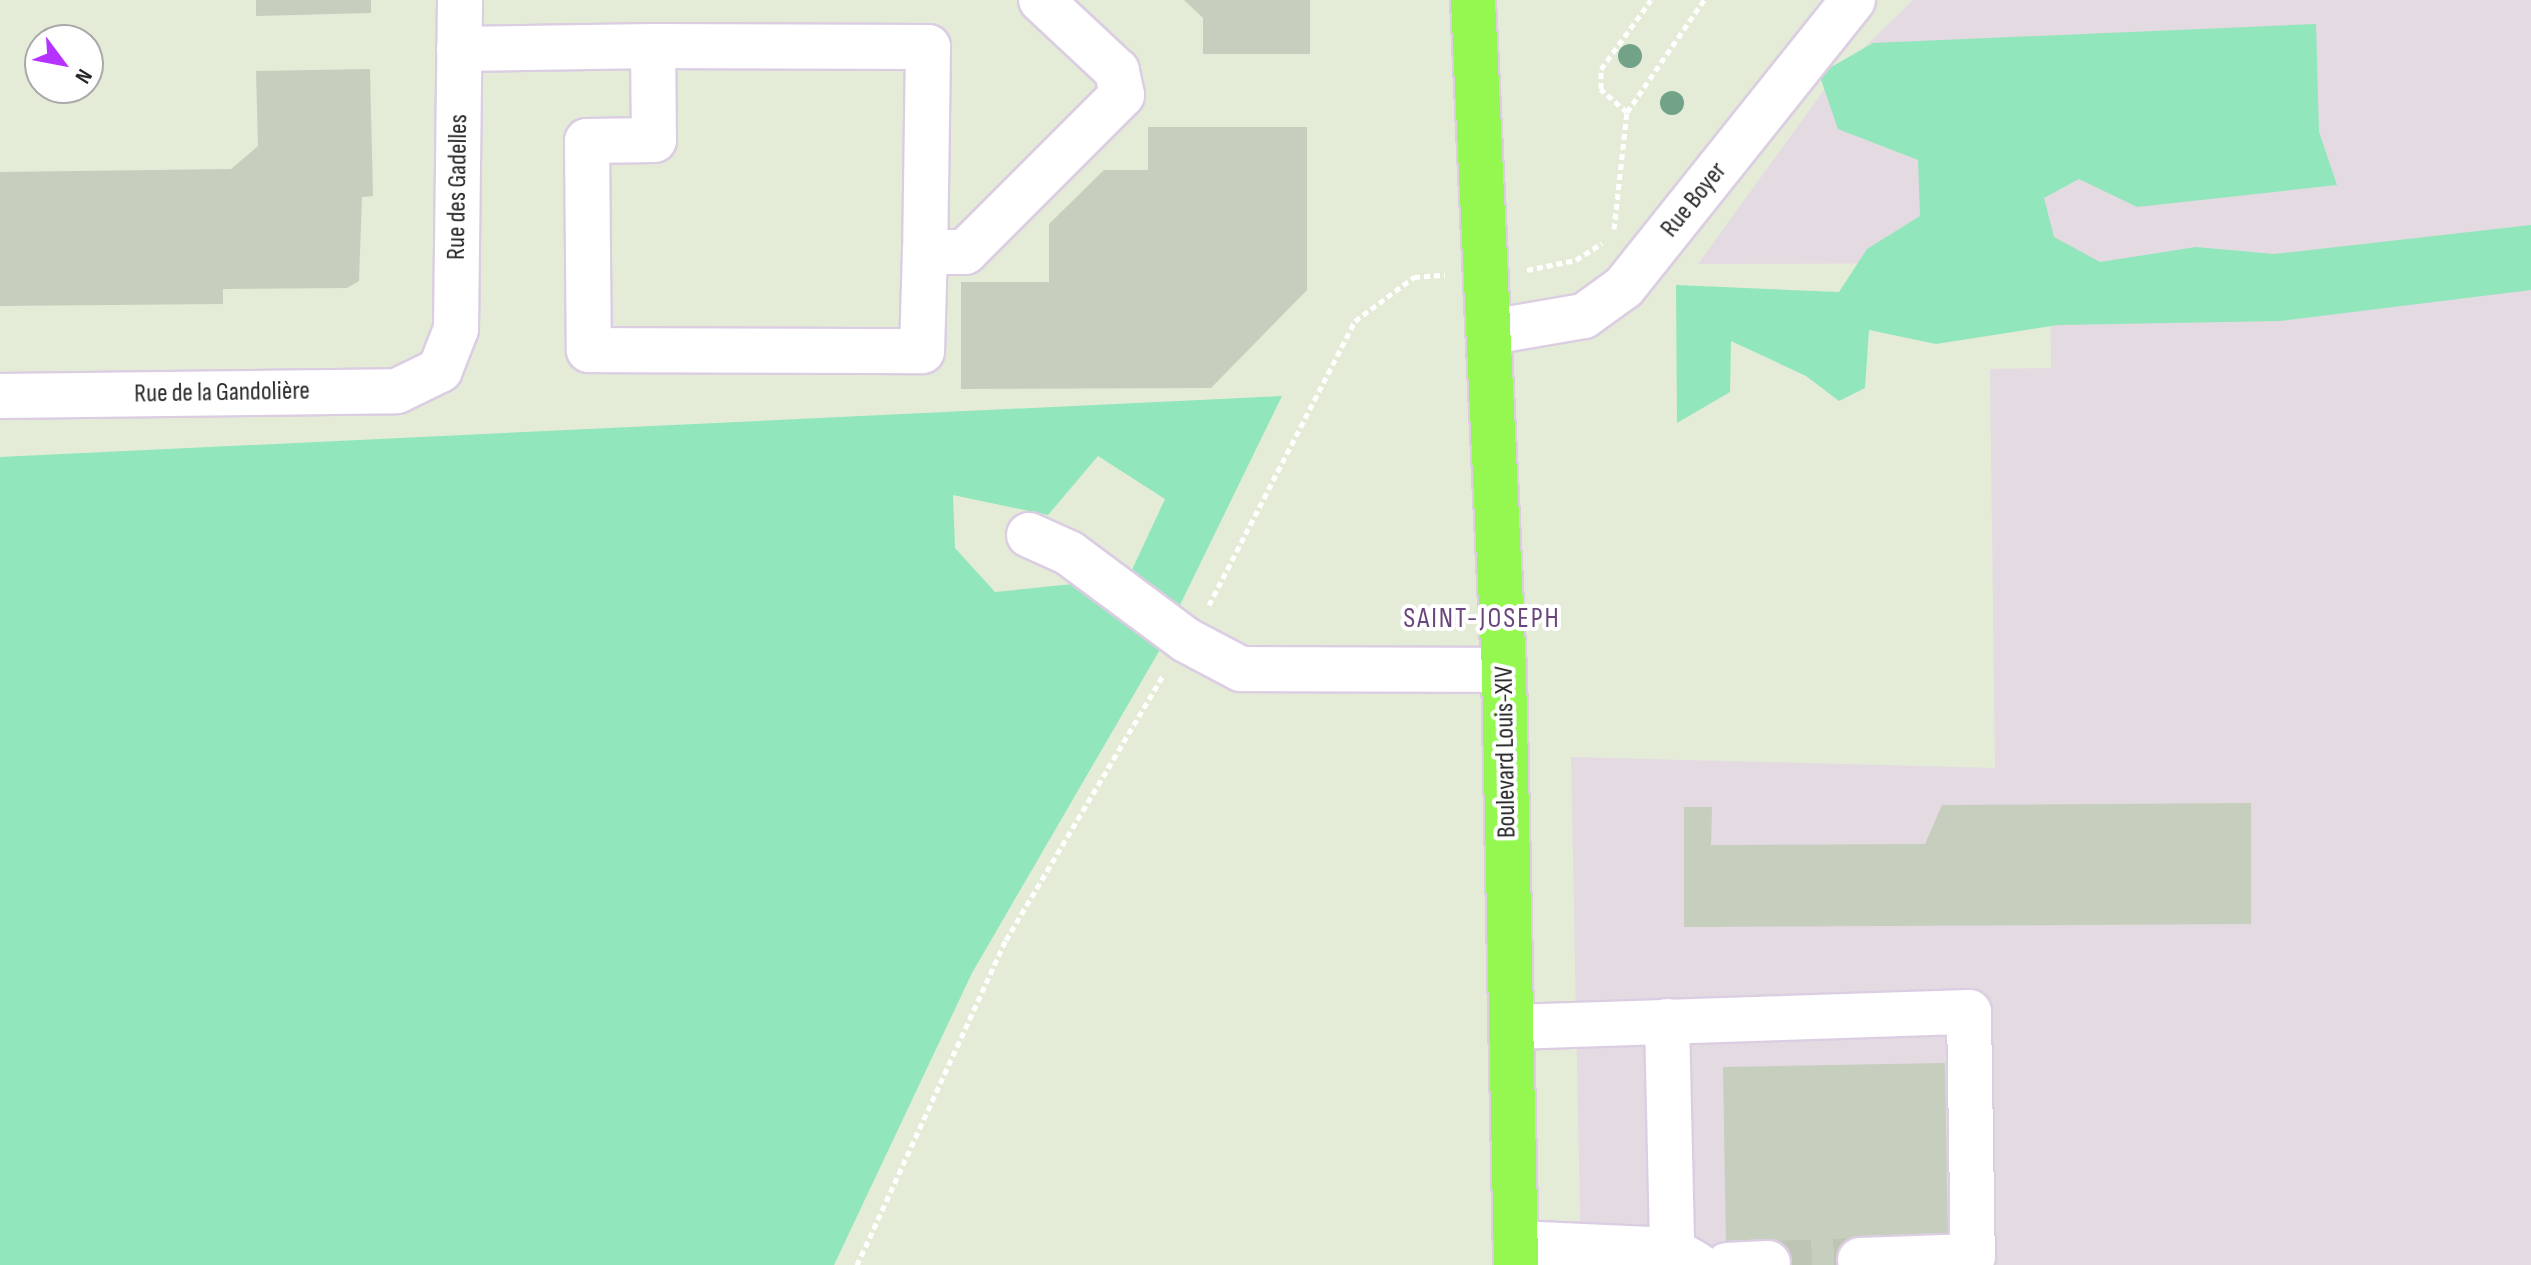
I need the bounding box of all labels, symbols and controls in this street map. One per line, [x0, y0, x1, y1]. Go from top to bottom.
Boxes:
north arrow [24, 24, 104, 104]
text: N [69, 64, 98, 88]
street label: Rue des Gadelles [441, 114, 475, 260]
street label: Rue Boyer [1654, 156, 1734, 244]
street label: Rue de la Gandolière [134, 376, 310, 410]
district label: SAINT-JOSEPH [1403, 602, 1561, 636]
street label: Boulevard Louis-XIV [1489, 666, 1523, 838]

